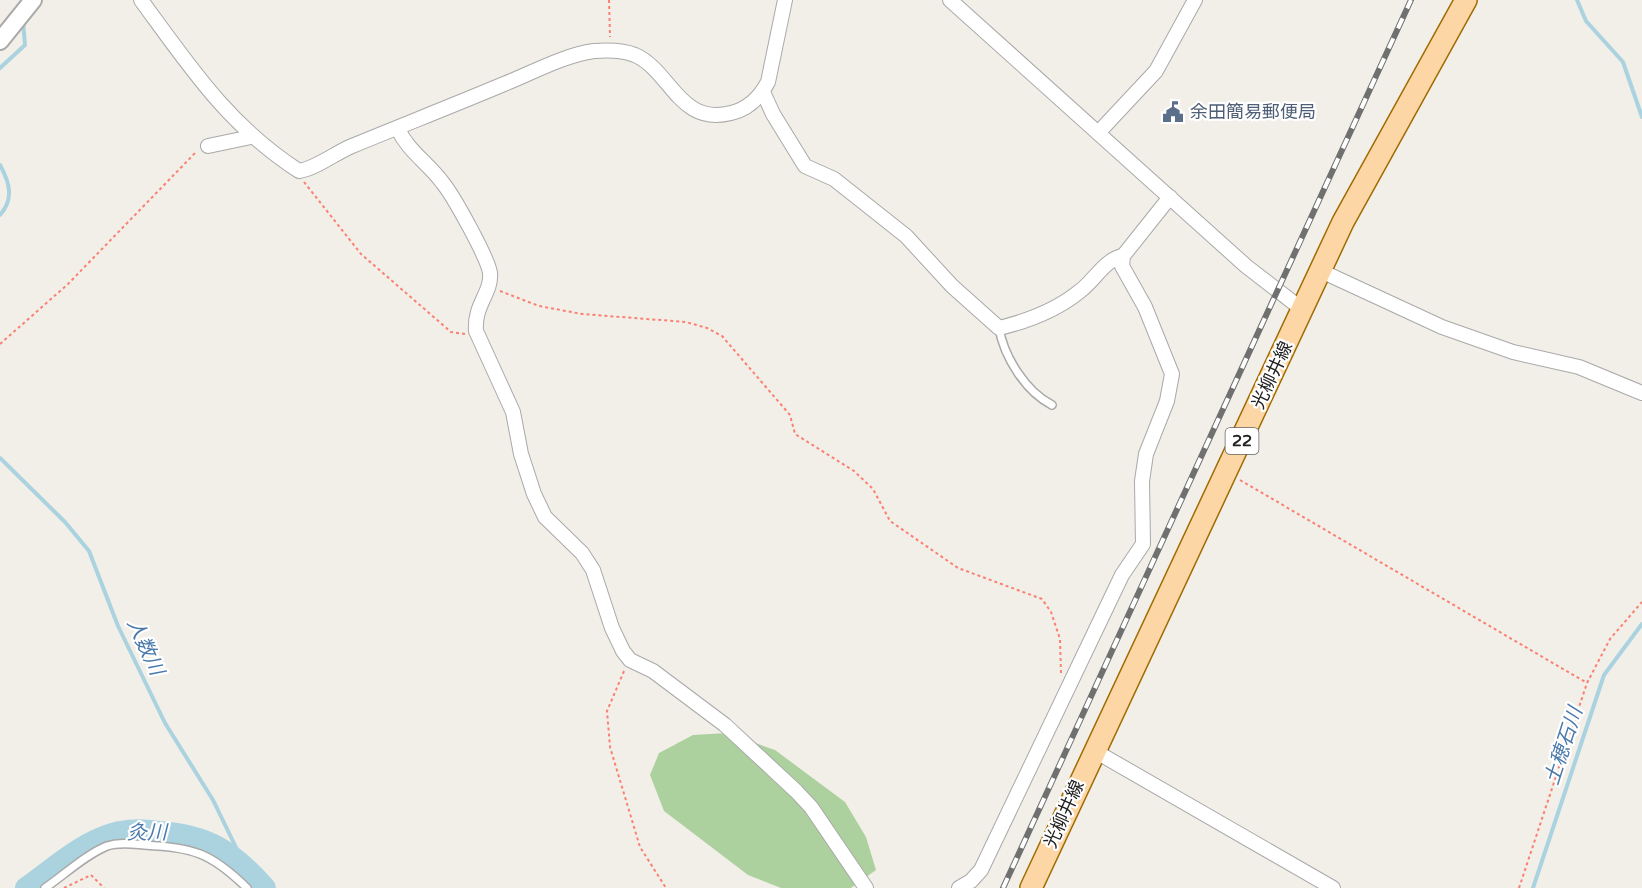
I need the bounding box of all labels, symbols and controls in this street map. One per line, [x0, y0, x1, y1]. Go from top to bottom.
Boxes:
public building icon: 余田簡易郵便局 [1161, 100, 1185, 124]
place label: 余田簡易郵便局 [1190, 101, 1316, 123]
street label: 光柳井線 [1247, 338, 1297, 412]
road number: 22 [1226, 428, 1258, 454]
water label: 人数川 [121, 615, 169, 681]
water label: 土穂石川 [1540, 702, 1588, 788]
street label: 光柳井線 [1039, 777, 1089, 851]
water label: 灸川 [127, 821, 169, 845]

